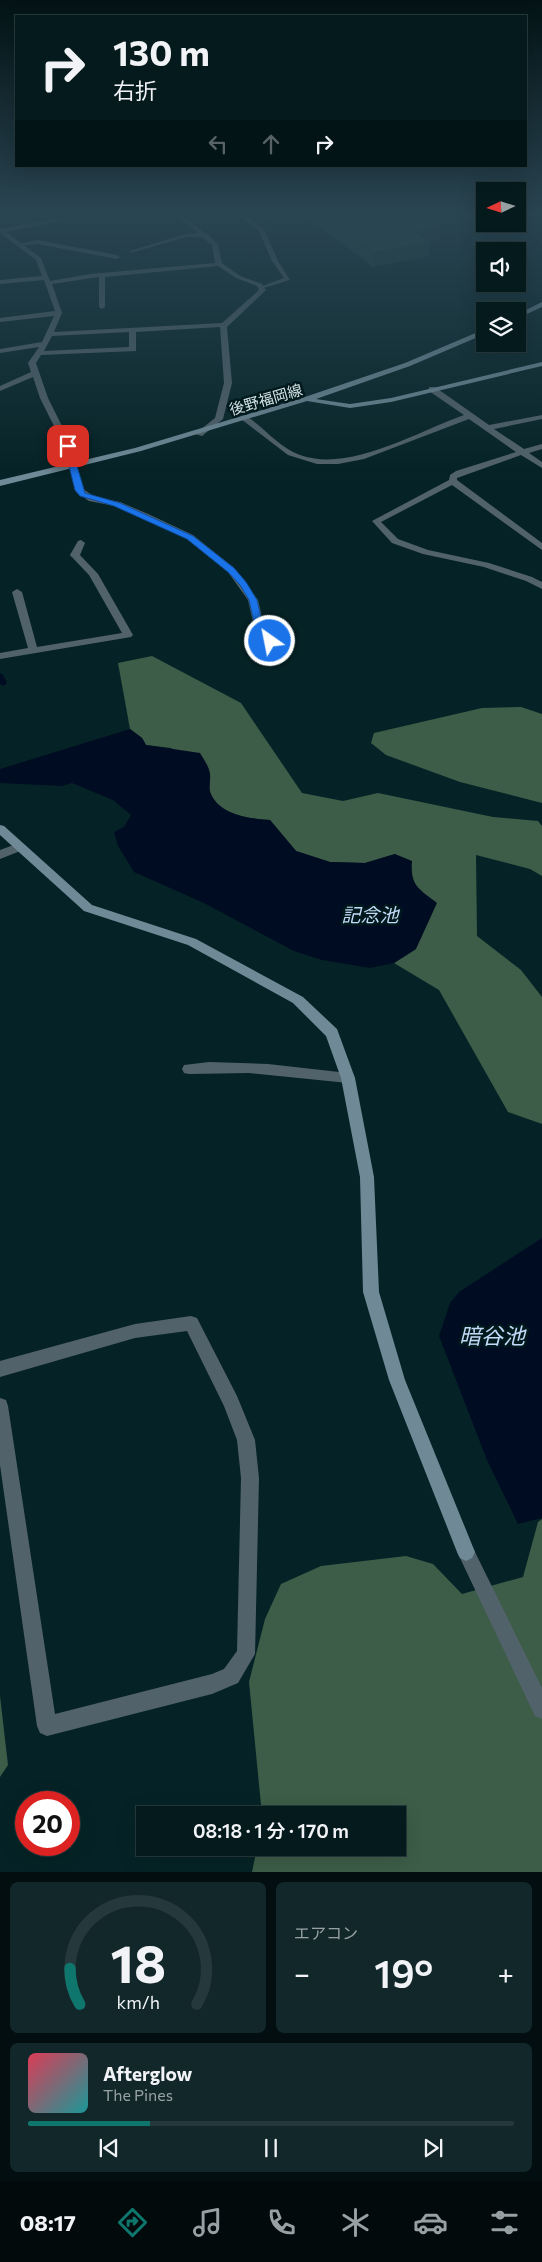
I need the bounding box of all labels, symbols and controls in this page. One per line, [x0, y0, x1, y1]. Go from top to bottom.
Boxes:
text: 130 m [113, 30, 210, 73]
icon: right [30, 35, 95, 100]
text: 右折 [113, 77, 157, 104]
icon: left [204, 130, 232, 158]
icon: ahead [257, 130, 285, 158]
icon: right [310, 130, 338, 158]
north arrow [476, 182, 526, 232]
map controls [476, 182, 526, 352]
button: sound [476, 242, 526, 292]
button: layers [476, 302, 526, 352]
street label: 後野福岡線 [227, 380, 304, 418]
pin [47, 425, 89, 467]
icon: arrive [54, 432, 82, 460]
position arrow [243, 614, 295, 666]
water label: 記念池 [341, 903, 400, 926]
water label: 暗谷池 [459, 1322, 527, 1349]
speed limit sign: 20 [15, 1791, 80, 1856]
text: 08:18 · 1 分 · 170 m [193, 1819, 349, 1842]
text: エアコン [294, 1923, 358, 1942]
text: 18 [110, 1930, 166, 1994]
text: 19° [374, 1949, 433, 1996]
text: − [294, 1956, 310, 1990]
text: + [498, 1956, 514, 1990]
text: km/h [116, 1991, 160, 2013]
text: Afterglow [103, 2062, 192, 2085]
text: The Pines [103, 2085, 173, 2104]
icon: previous [95, 2134, 123, 2162]
icon: pause [257, 2134, 285, 2162]
icon: next [419, 2134, 447, 2162]
icon: directions [115, 2205, 150, 2240]
icon: music [190, 2205, 225, 2240]
icon: phone [264, 2205, 299, 2240]
icon: climate [338, 2205, 373, 2240]
icon: car [413, 2205, 448, 2240]
icon: filters [487, 2205, 522, 2240]
text: 08:17 [20, 2209, 76, 2236]

